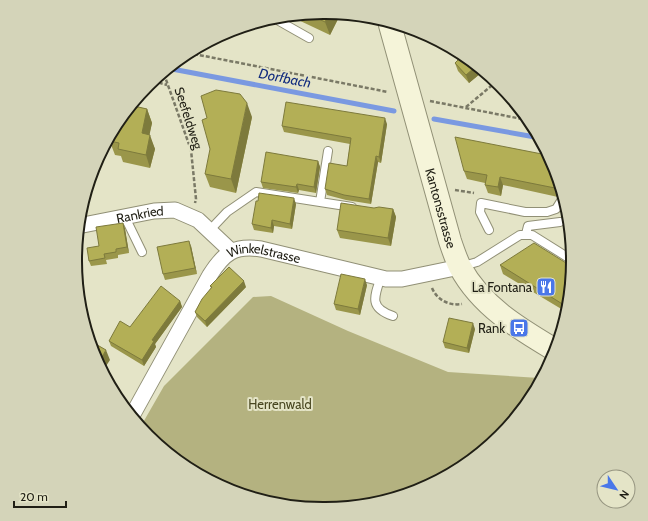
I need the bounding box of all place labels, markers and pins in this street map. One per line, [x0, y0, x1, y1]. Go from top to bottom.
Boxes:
restaurant icon: La Fontana [535, 276, 557, 298]
place label: La Fontana [472, 279, 533, 295]
bus stop icon: Rank [508, 317, 530, 339]
place label: Rank [478, 320, 505, 336]

